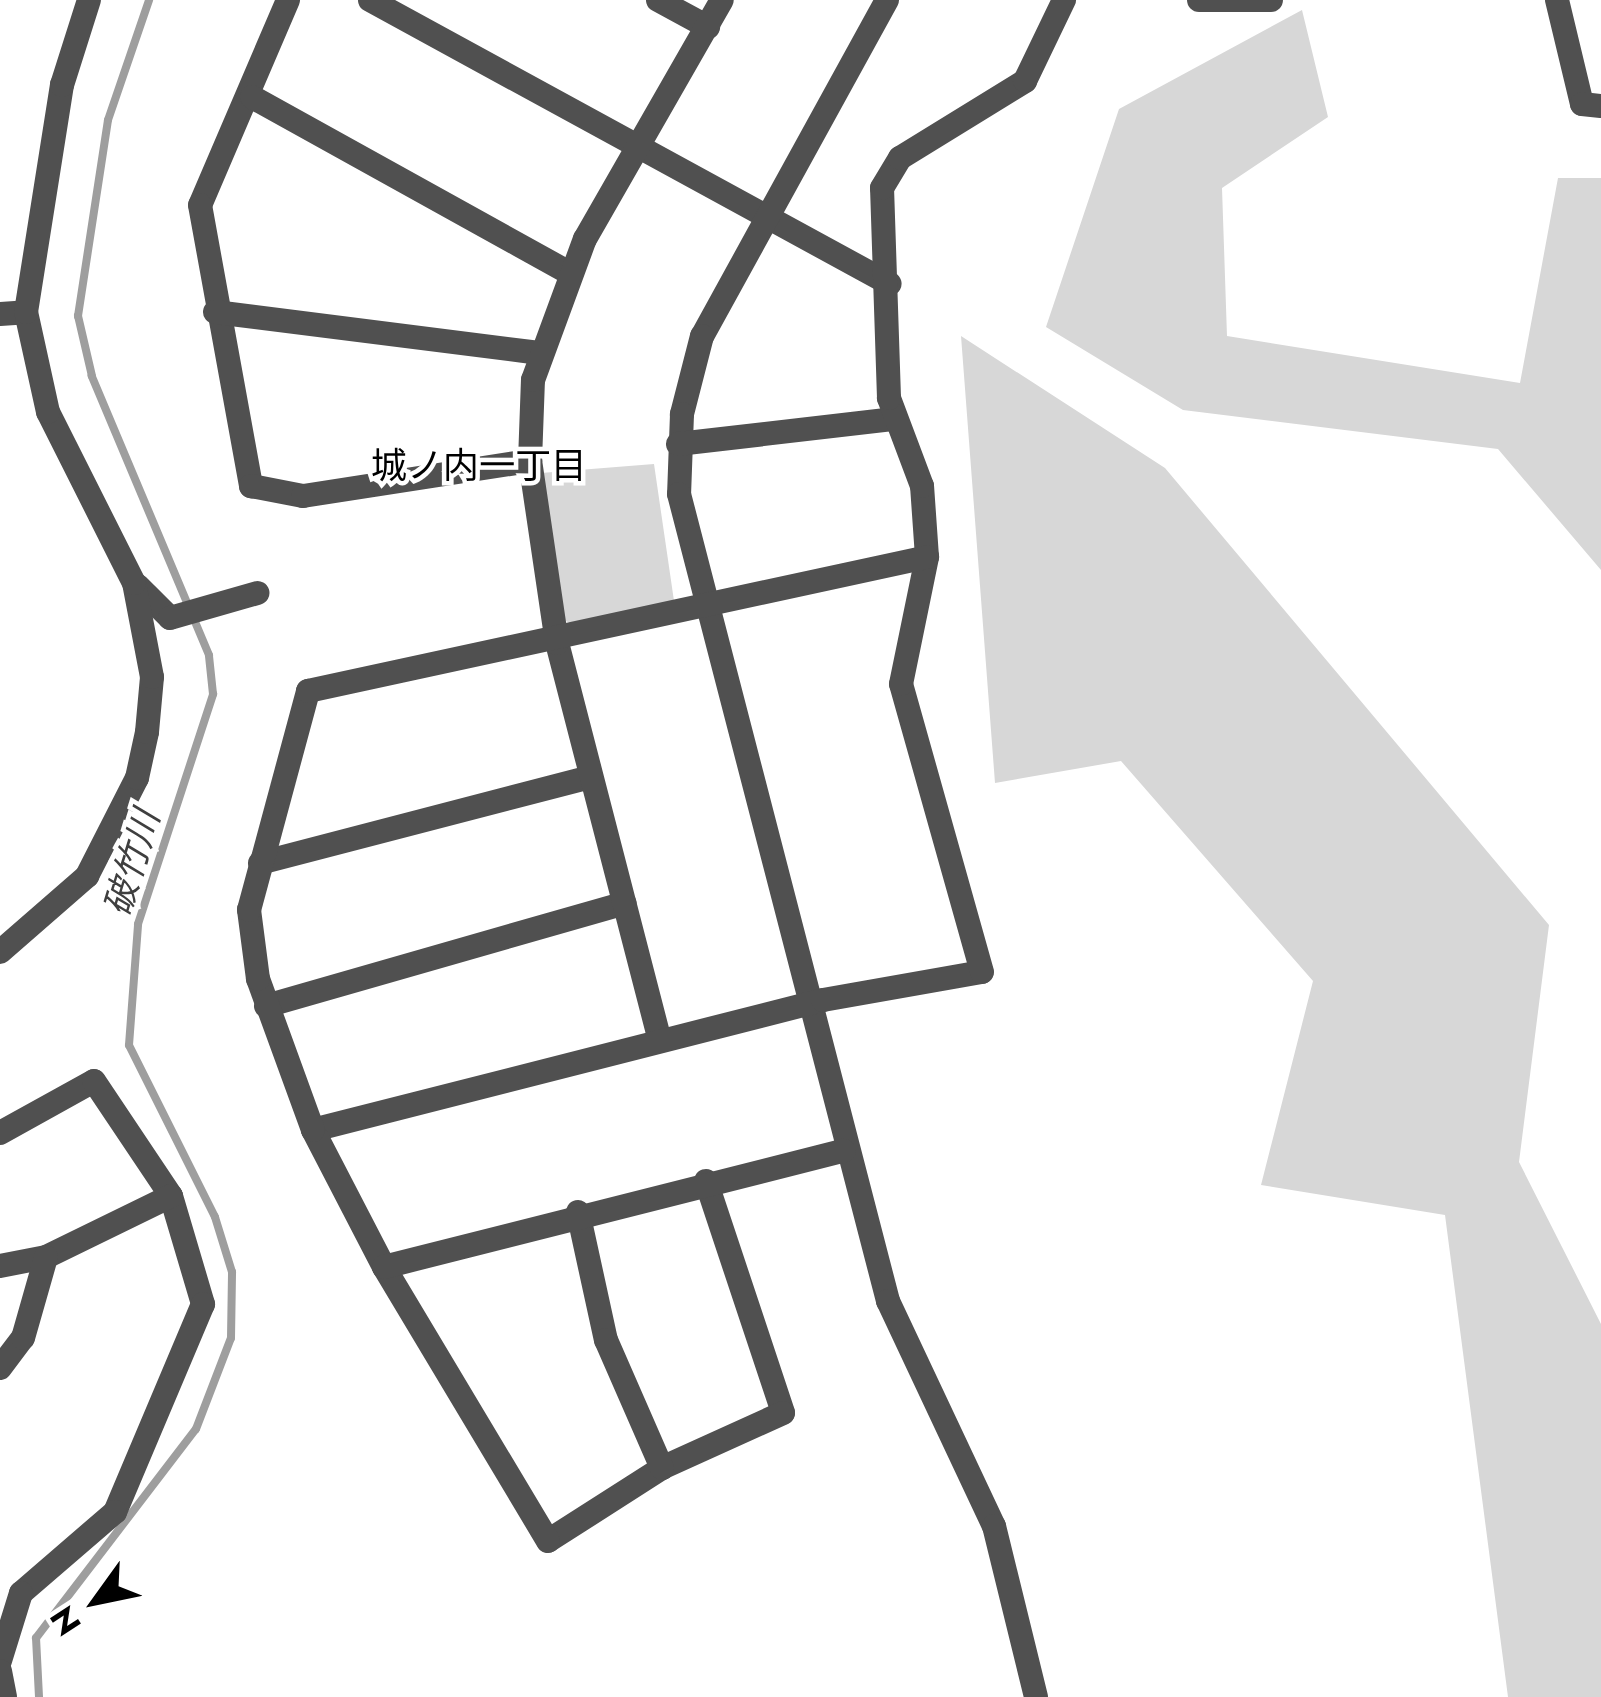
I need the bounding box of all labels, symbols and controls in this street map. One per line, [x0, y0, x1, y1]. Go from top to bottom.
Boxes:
district label: 城ノ内一丁目 [371, 444, 587, 488]
water label: 破竹川 [96, 805, 168, 921]
north arrow [36, 1541, 156, 1661]
text: N [39, 1597, 92, 1645]

